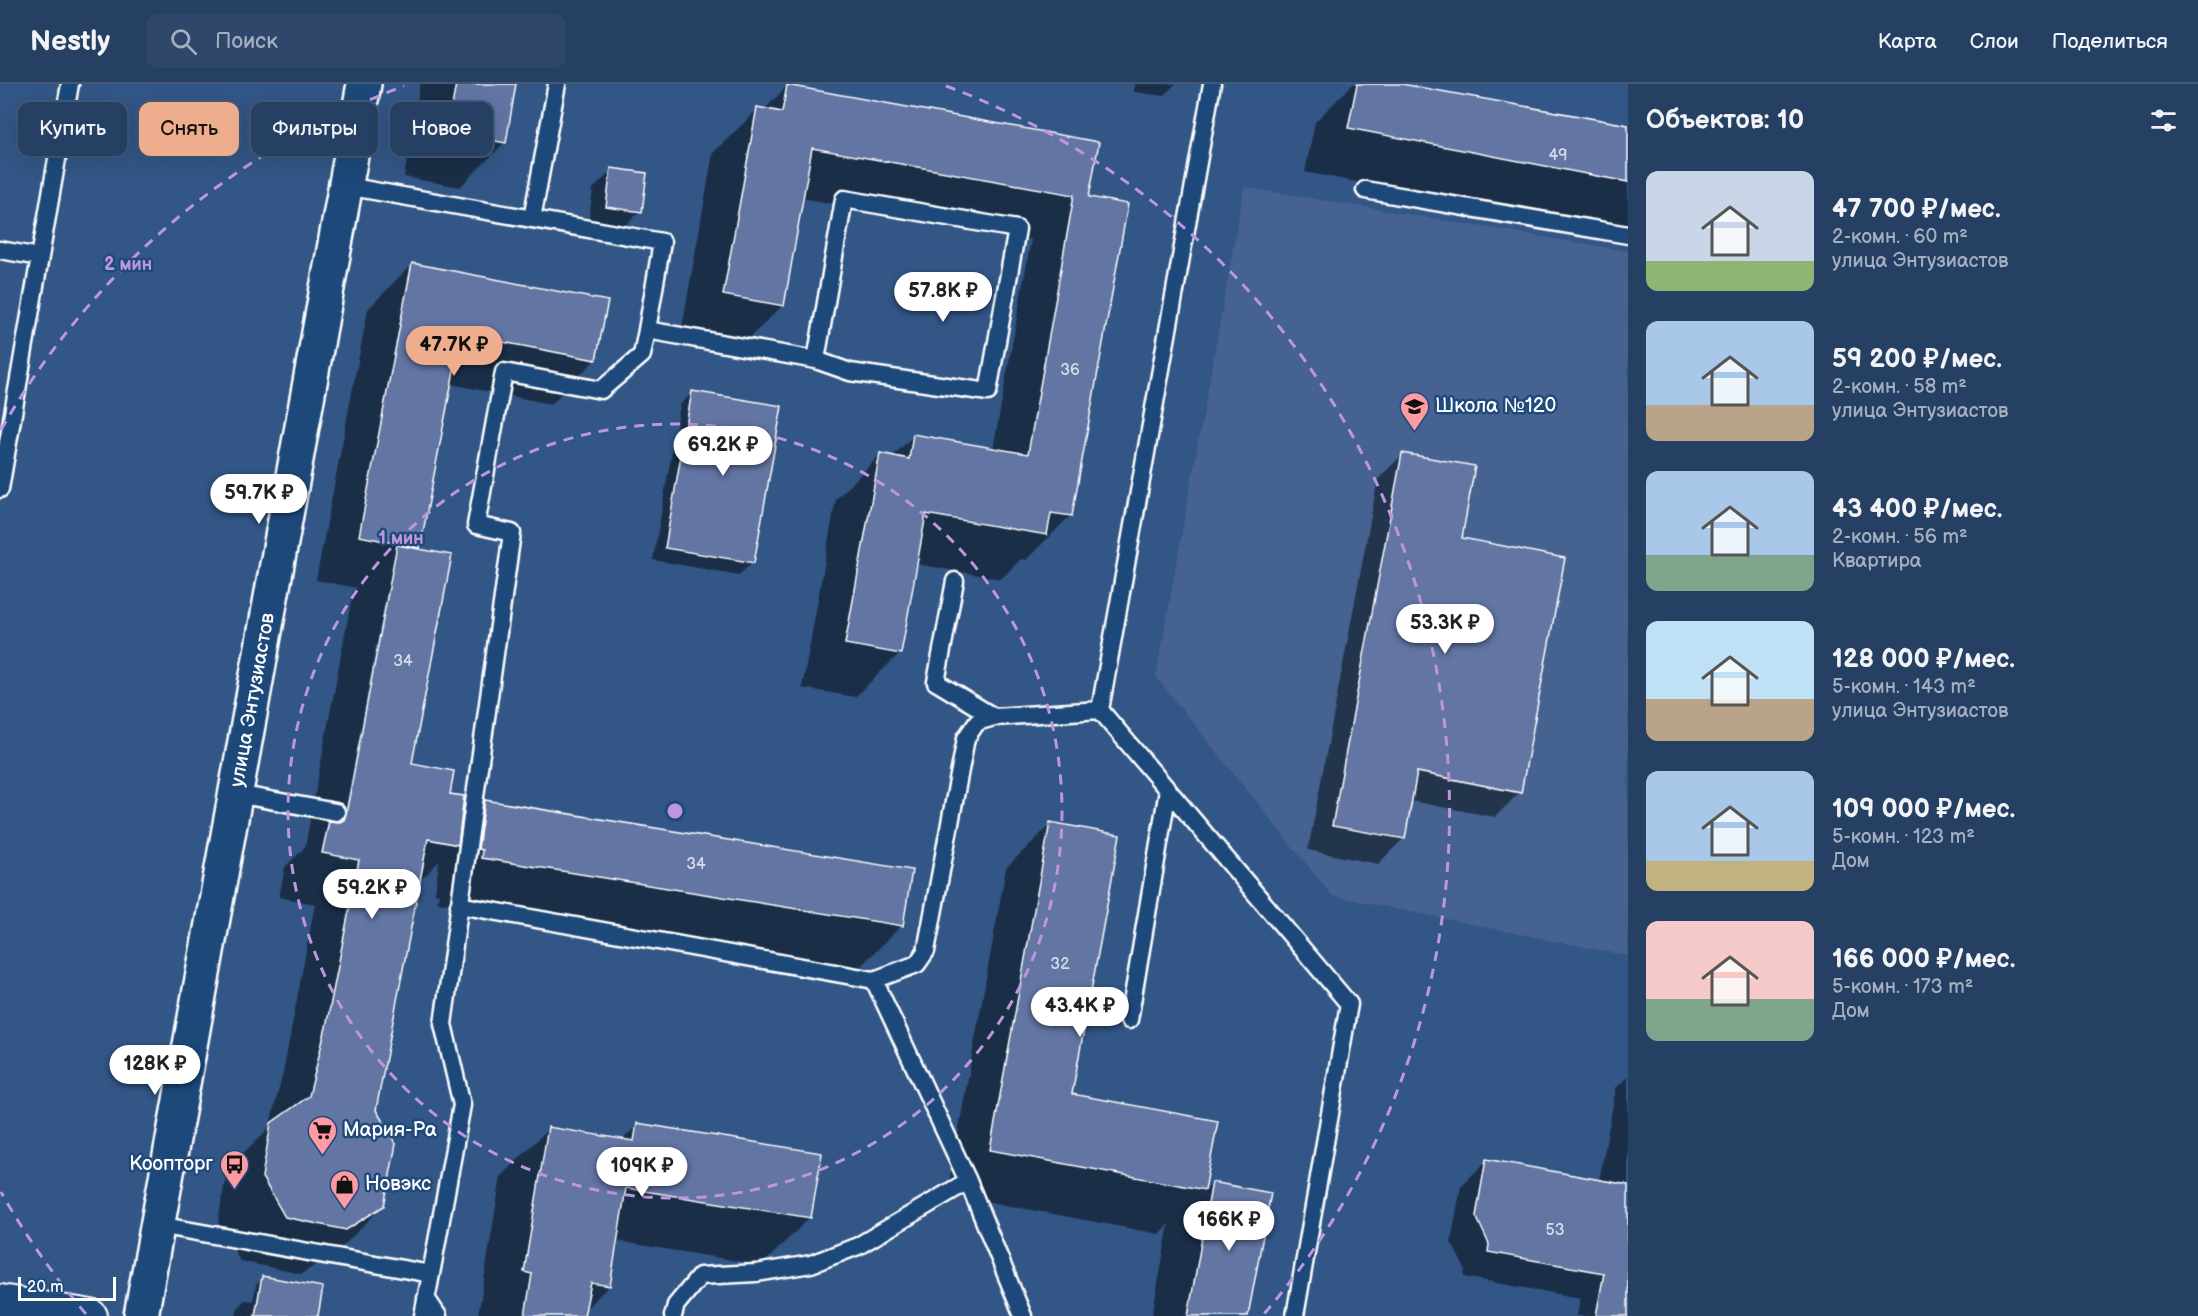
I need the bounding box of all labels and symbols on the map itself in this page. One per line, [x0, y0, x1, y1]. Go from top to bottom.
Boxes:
house number: 49 [1548, 146, 1568, 165]
text: 2 мин [104, 254, 152, 275]
pin: 57.8K ₽ [888, 272, 998, 323]
pin: 47.7K ₽ [399, 326, 509, 377]
house number: 36 [1060, 361, 1080, 380]
school or university icon: Школа №120 [1398, 390, 1430, 432]
place label: Школа №120 [1435, 394, 1556, 418]
pin: 69.2K ₽ [668, 426, 778, 477]
pin: 59.7K ₽ [204, 474, 314, 525]
text: 1 мин [379, 528, 423, 549]
pin: 53.3K ₽ [1390, 604, 1500, 655]
street label: улица Энтузиастов [225, 611, 280, 789]
house number: 34 [393, 652, 413, 671]
centre of rings [665, 801, 685, 821]
house number: 34 [686, 855, 706, 874]
pin: 59.2K ₽ [317, 869, 427, 920]
house number: 32 [1050, 955, 1070, 974]
pin: 43.4K ₽ [1025, 987, 1135, 1038]
pin: 128K ₽ [106, 1045, 204, 1096]
supermarket icon: Мария-Ра [306, 1114, 338, 1156]
place label: Мария-Ра [343, 1118, 437, 1142]
pin: 109K ₽ [593, 1147, 691, 1198]
bus stop icon: Коопторг [218, 1148, 250, 1190]
place label: Коопторг [129, 1152, 213, 1176]
shop icon: Новэкс [328, 1168, 360, 1210]
place label: Новэкс [365, 1172, 431, 1196]
pin: 166K ₽ [1180, 1201, 1278, 1252]
house number: 53 [1545, 1221, 1565, 1240]
scale bar [18, 1274, 116, 1302]

